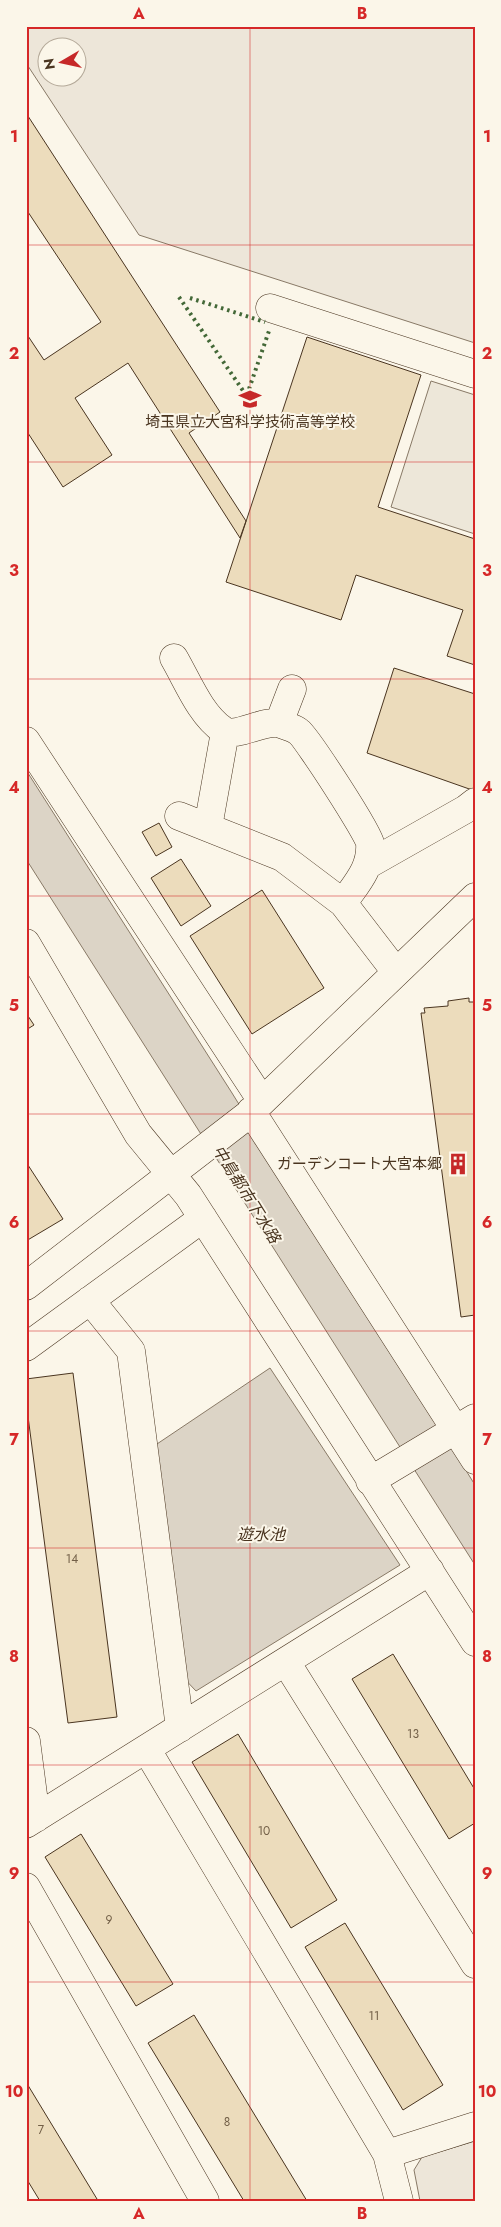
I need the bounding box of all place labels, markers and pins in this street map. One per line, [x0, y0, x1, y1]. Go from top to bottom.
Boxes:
school or university icon: 埼玉県立大宮科学技術高等学校 [237, 386, 263, 412]
place label: 埼玉県立大宮科学技術高等学校 [145, 411, 355, 433]
building icon: ガーデンコート大宮本郷 [445, 1151, 471, 1177]
place label: ガーデンコート大宮本郷 [277, 1153, 442, 1175]

